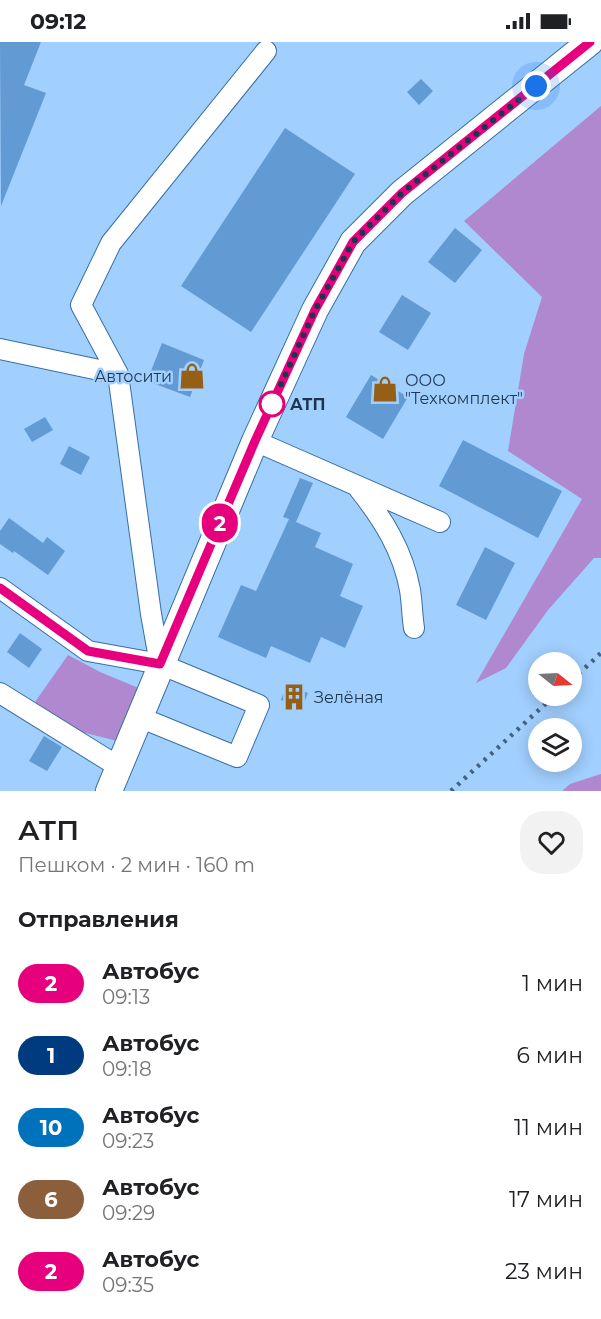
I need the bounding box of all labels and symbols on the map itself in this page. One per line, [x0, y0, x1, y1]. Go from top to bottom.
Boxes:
your location [521, 71, 551, 101]
shop icon: Автосити [177, 361, 207, 391]
place label: Автосити [94, 367, 172, 386]
place label: ООО "Техкомплект" [405, 371, 523, 408]
shop icon: ООО "Техкомплект" [370, 374, 400, 404]
marker: АТП [259, 391, 285, 417]
place label: АТП [290, 395, 325, 414]
line badge: 2 [200, 504, 240, 542]
north arrow [528, 652, 582, 706]
building icon: Зелёная [279, 682, 309, 712]
place label: Зелёная [314, 688, 383, 707]

